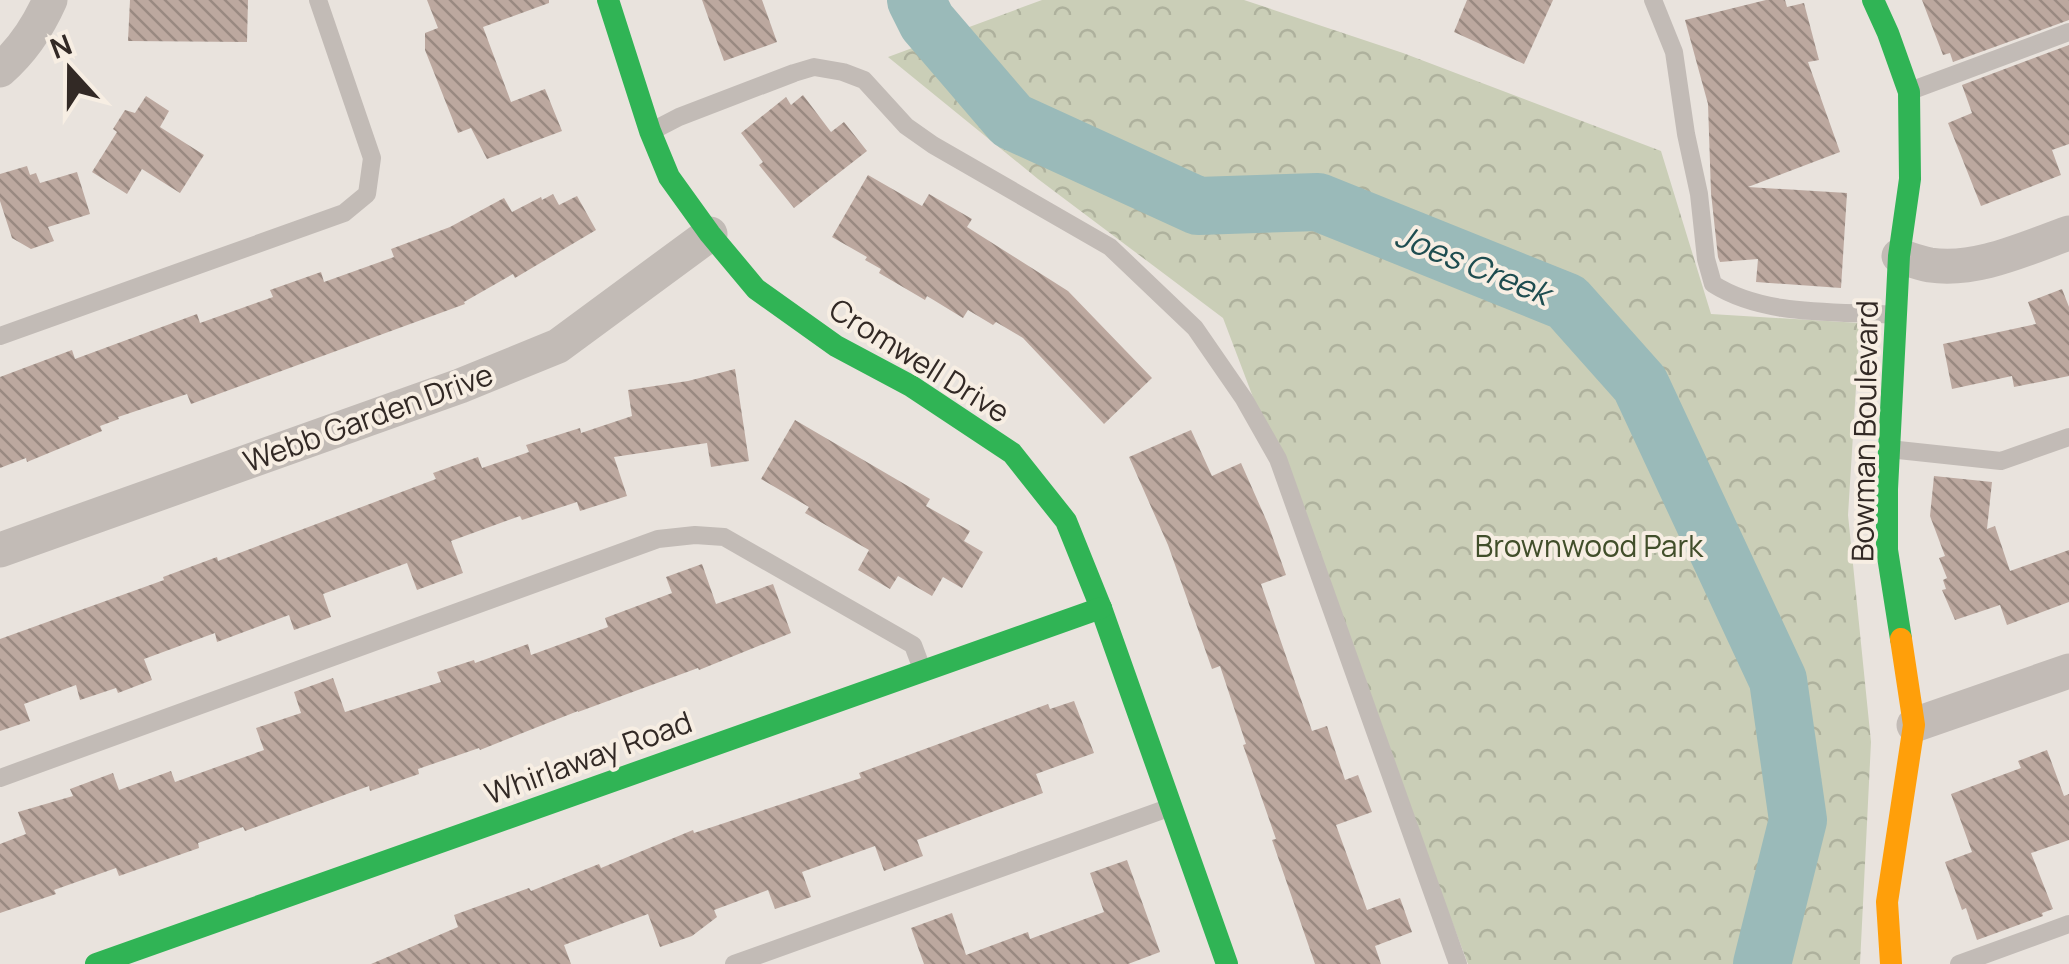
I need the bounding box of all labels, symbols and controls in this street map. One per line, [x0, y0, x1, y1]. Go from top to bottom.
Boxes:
north arrow [20, 20, 120, 120]
text: N [44, 24, 77, 67]
water label: Joes Creek [1389, 213, 1561, 316]
street label: Cromwell Drive [822, 288, 1018, 432]
street label: Bowman Boulevard [1841, 300, 1887, 562]
street label: Webb Garden Drive [238, 353, 498, 481]
park label: Brownwood Park [1475, 525, 1704, 566]
street label: Whirlaway Road [479, 701, 697, 813]

